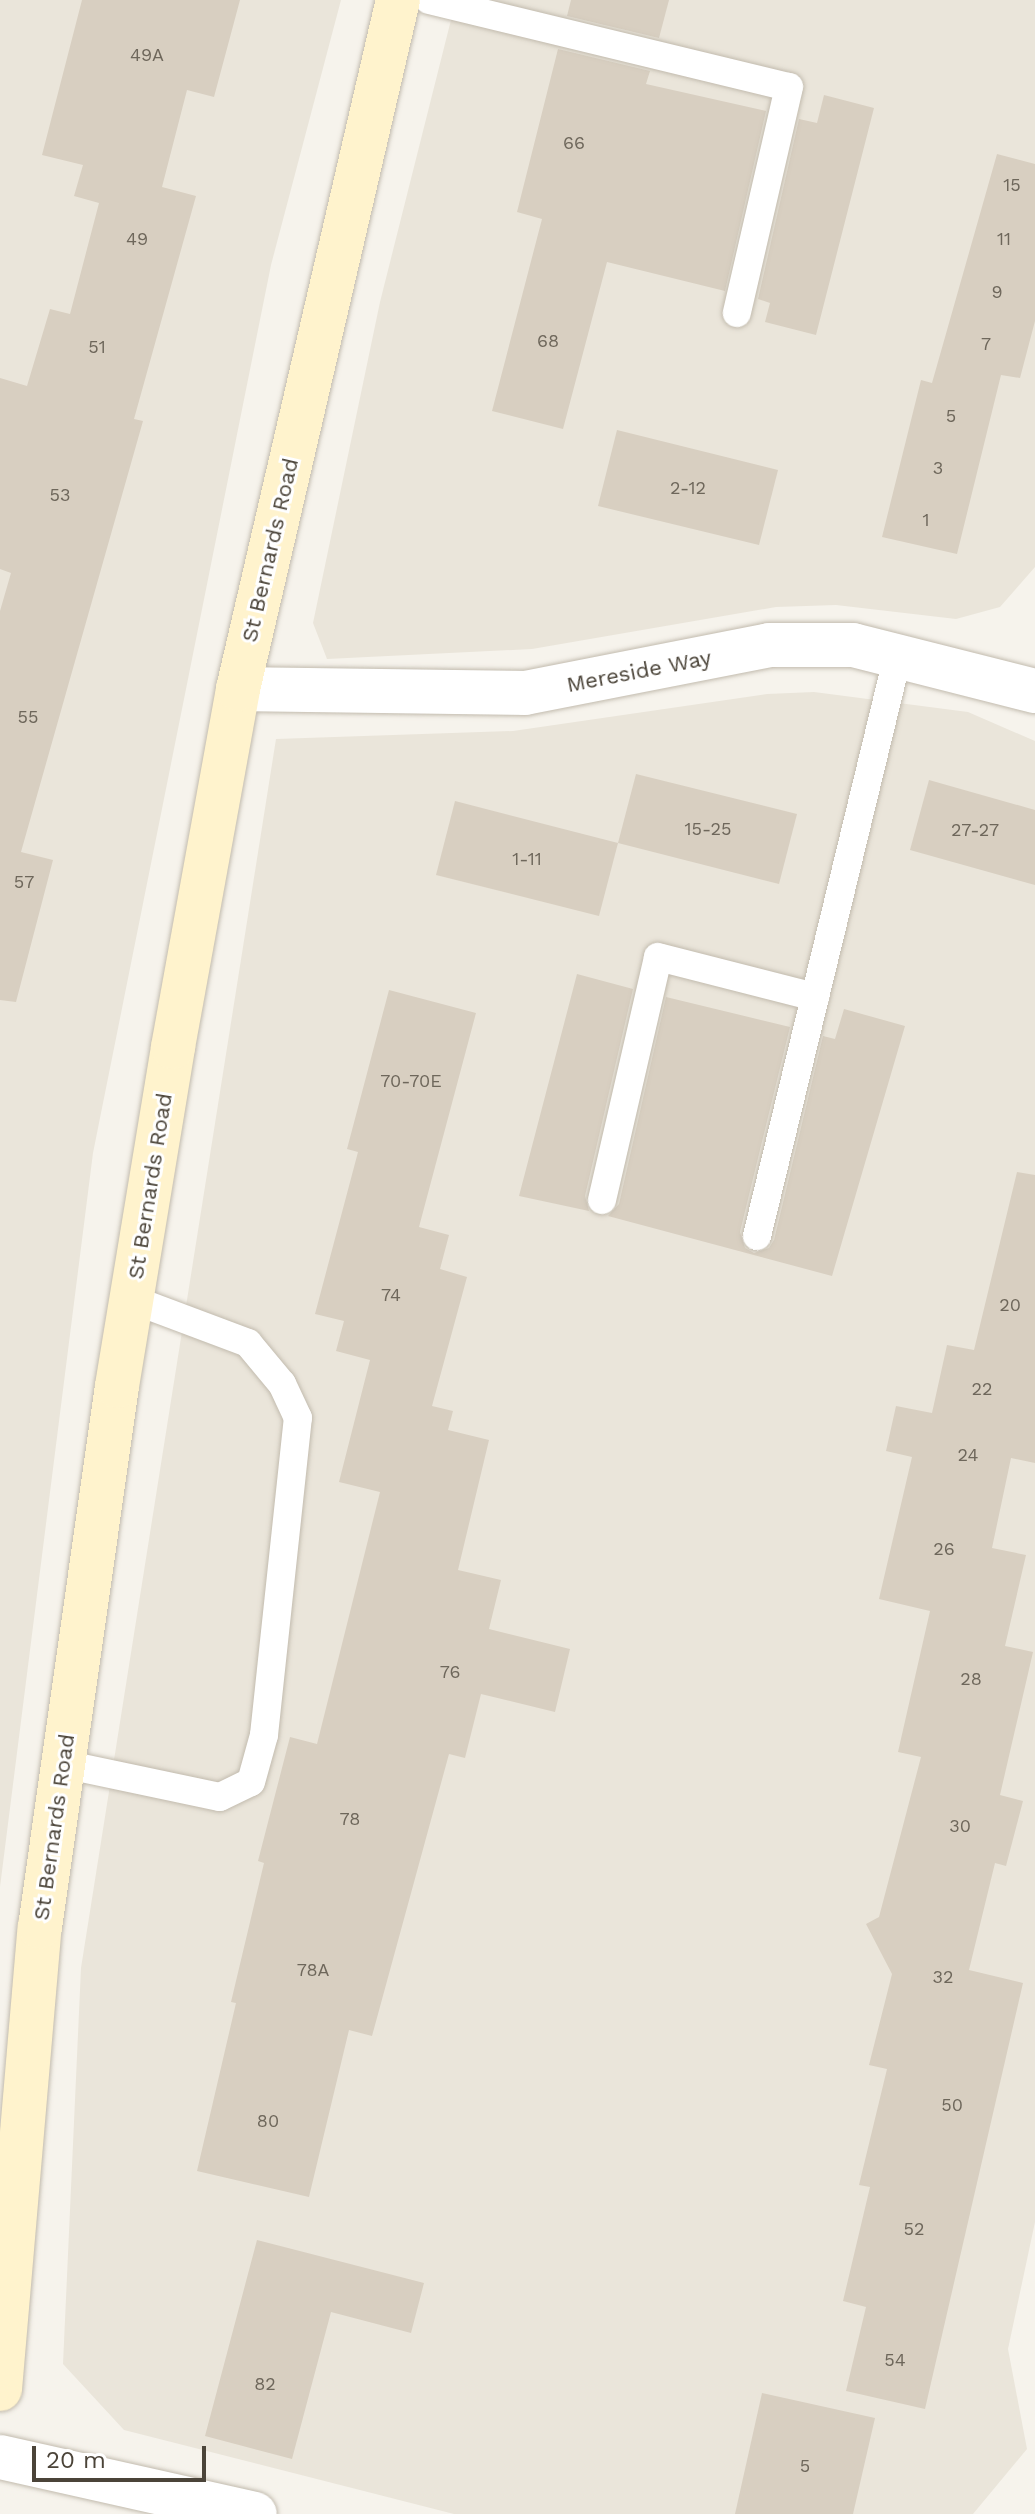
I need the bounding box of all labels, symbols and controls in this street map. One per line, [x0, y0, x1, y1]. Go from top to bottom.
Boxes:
house number: 49A [130, 44, 164, 66]
house number: 66 [563, 132, 585, 154]
house number: 15 [1003, 174, 1021, 196]
house number: 49 [126, 228, 148, 250]
house number: 11 [997, 228, 1011, 250]
house number: 9 [991, 281, 1003, 303]
house number: 68 [537, 330, 559, 352]
house number: 7 [981, 333, 991, 355]
house number: 51 [88, 336, 106, 358]
house number: 5 [946, 405, 956, 427]
street label: St Bernards Road [236, 455, 304, 645]
house number: 3 [933, 457, 943, 479]
house number: 2-12 [670, 477, 706, 499]
house number: 53 [50, 484, 70, 506]
house number: 1 [922, 509, 930, 531]
street label: Mereside Way [564, 644, 714, 698]
house number: 55 [18, 706, 38, 728]
house number: 15-25 [685, 818, 731, 840]
house number: 27-27 [951, 819, 999, 841]
house number: 1-11 [512, 848, 542, 870]
house number: 57 [14, 871, 34, 893]
house number: 70-70E [380, 1070, 442, 1092]
street label: St Bernards Road [122, 1091, 178, 1281]
house number: 74 [381, 1284, 401, 1306]
house number: 20 [999, 1294, 1021, 1316]
house number: 22 [972, 1378, 992, 1400]
house number: 24 [958, 1444, 978, 1466]
house number: 26 [933, 1538, 955, 1560]
house number: 76 [440, 1661, 460, 1683]
house number: 28 [960, 1668, 982, 1690]
street label: St Bernards Road [28, 1732, 80, 1922]
house number: 78 [340, 1808, 360, 1830]
house number: 30 [949, 1815, 971, 1837]
house number: 78A [297, 1959, 329, 1981]
house number: 32 [933, 1966, 953, 1988]
house number: 50 [941, 2094, 963, 2116]
house number: 80 [257, 2110, 279, 2132]
house number: 52 [904, 2218, 924, 2240]
house number: 54 [884, 2349, 906, 2371]
house number: 82 [254, 2373, 276, 2395]
scale bar [36, 2430, 210, 2480]
text: 20 m [46, 2446, 106, 2474]
house number: 5 [800, 2455, 810, 2477]

